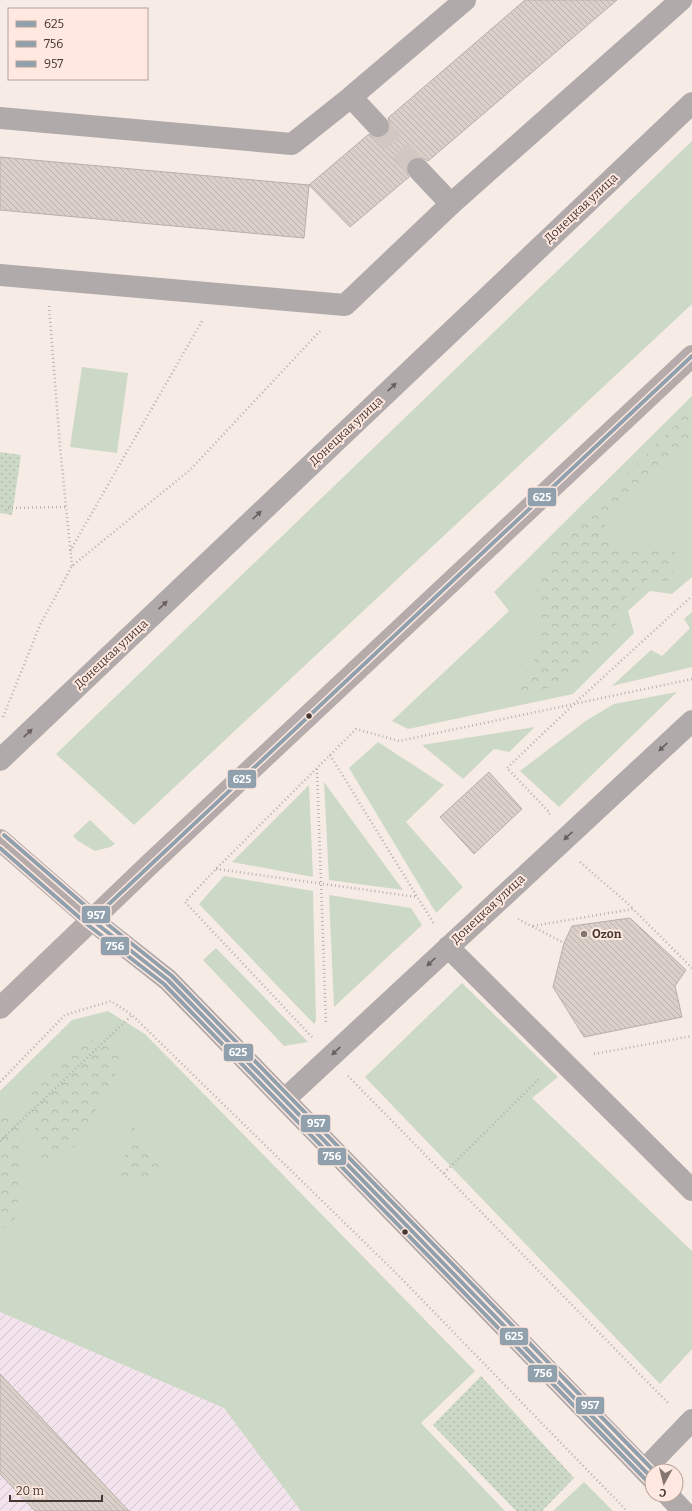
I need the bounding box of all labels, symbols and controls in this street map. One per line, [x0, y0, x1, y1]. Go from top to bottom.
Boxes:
legend [8, 8, 148, 80]
text: 625 [44, 17, 64, 31]
text: 756 [44, 37, 63, 51]
text: 957 [44, 57, 63, 71]
street label: Донецкая улица [541, 170, 621, 246]
one-way arrow [387, 382, 397, 392]
street label: Донецкая улица [306, 393, 386, 469]
line badge: 625 [527, 487, 557, 507]
text: 625 [533, 491, 551, 504]
one-way arrow [252, 510, 262, 520]
one-way arrow [158, 600, 168, 610]
street label: Донецкая улица [71, 616, 151, 692]
unlabelled marker [304, 711, 314, 721]
one-way arrow [23, 728, 33, 738]
one-way arrow [658, 743, 668, 752]
line badge: 625 [227, 769, 257, 789]
text: 625 [233, 773, 251, 786]
one-way arrow [563, 831, 573, 840]
street label: Донецкая улица [448, 871, 528, 947]
line badge: 957 [81, 905, 111, 924]
text: 957 [87, 909, 105, 922]
place label: Ozon [592, 927, 622, 941]
marker: Ozon [579, 929, 589, 939]
line badge: 756 [100, 936, 130, 956]
text: 756 [106, 940, 125, 953]
one-way arrow [426, 957, 436, 967]
line badge: 625 [223, 1043, 254, 1062]
text: 625 [229, 1046, 247, 1059]
one-way arrow [331, 1046, 341, 1055]
line badge: 957 [300, 1114, 331, 1133]
text: 957 [307, 1117, 325, 1130]
line badge: 756 [317, 1147, 347, 1166]
text: 756 [323, 1150, 342, 1163]
unlabelled marker [400, 1227, 410, 1237]
line badge: 625 [499, 1327, 529, 1346]
text: 625 [505, 1330, 523, 1343]
line badge: 756 [527, 1364, 558, 1383]
text: 756 [534, 1367, 553, 1380]
line badge: 957 [575, 1396, 605, 1415]
text: 957 [581, 1399, 599, 1412]
north arrow [644, 1463, 684, 1503]
scale bar [10, 1477, 102, 1503]
text: 20 m [16, 1484, 45, 1498]
text: С [659, 1486, 667, 1499]

